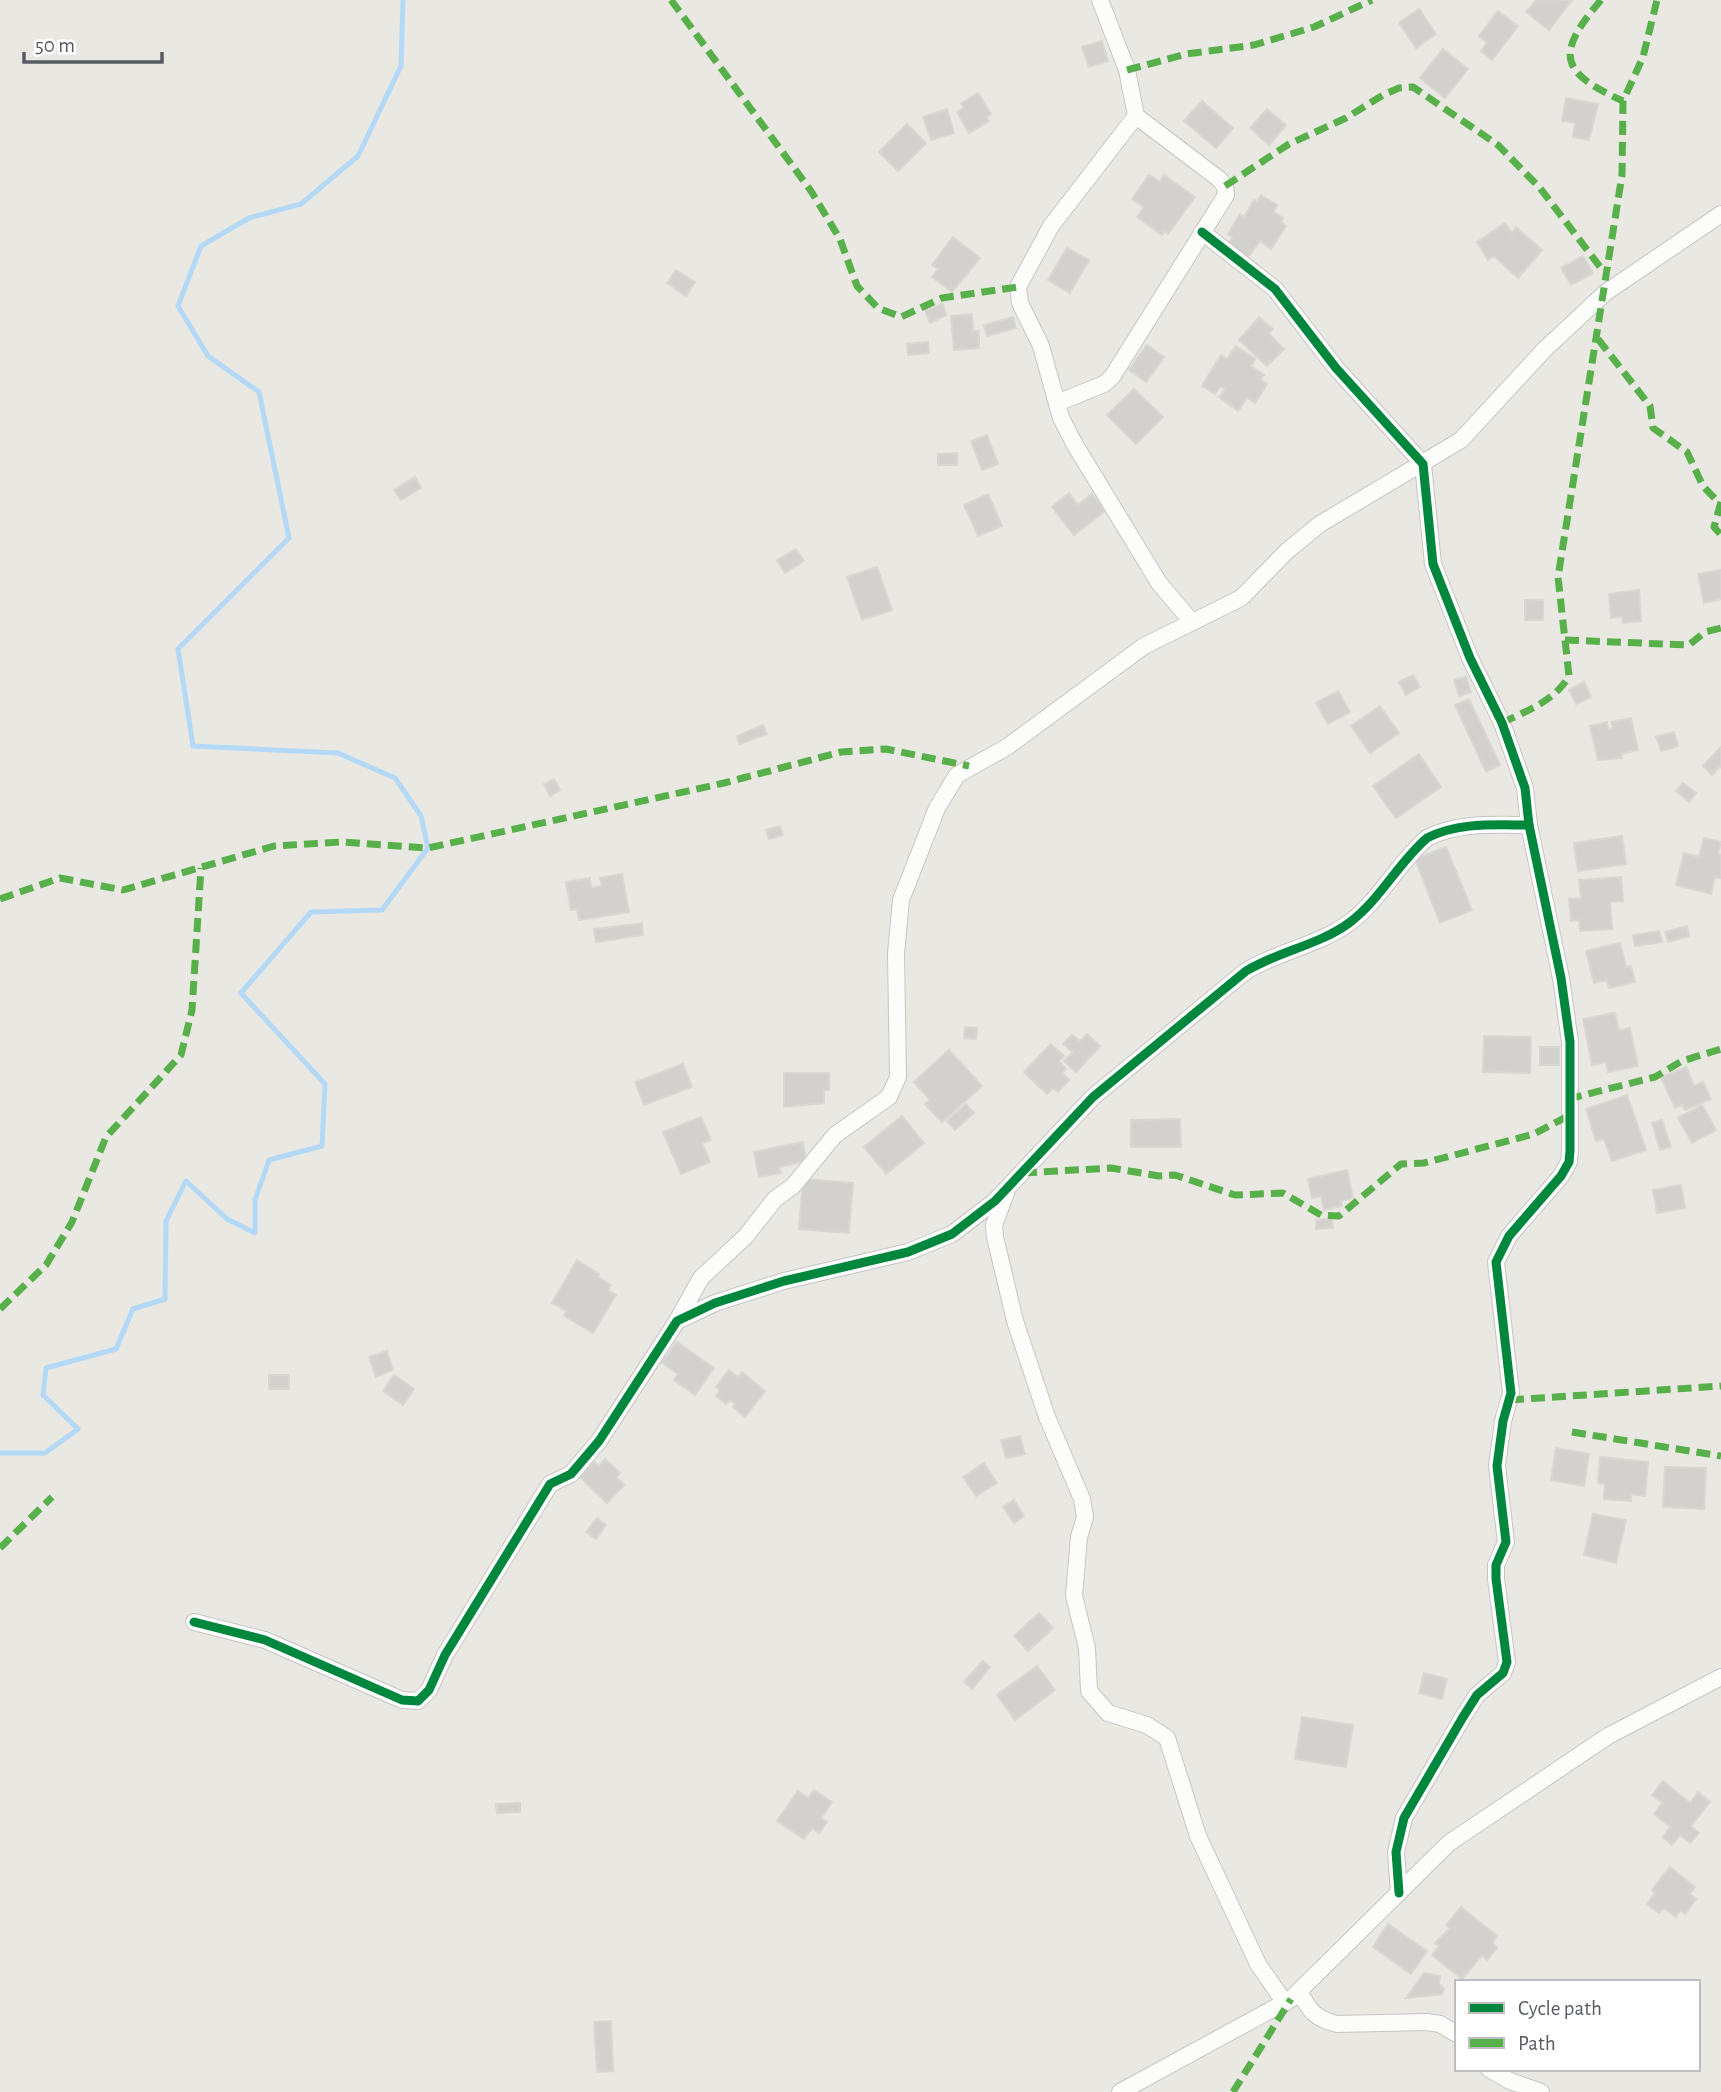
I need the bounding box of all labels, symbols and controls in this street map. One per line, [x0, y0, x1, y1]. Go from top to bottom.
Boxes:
scale bar [24, 21, 163, 65]
text: 50 m [35, 35, 75, 56]
legend [1455, 1980, 1700, 2071]
text: Cycle path [1518, 1998, 1602, 2019]
text: Path [1518, 2033, 1556, 2054]

